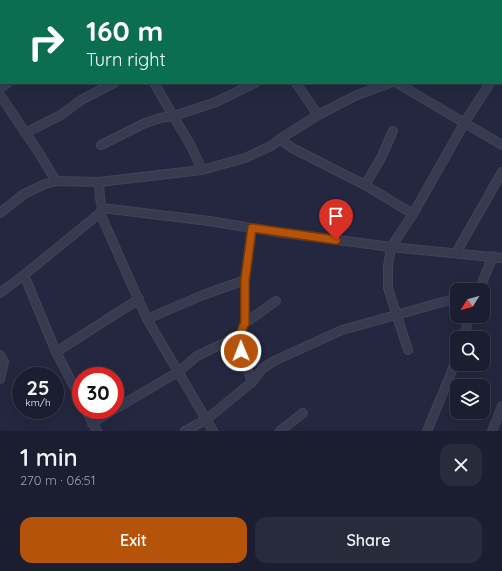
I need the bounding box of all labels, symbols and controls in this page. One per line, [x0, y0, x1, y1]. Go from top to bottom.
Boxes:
text: 160 m [86, 13, 163, 48]
icon: right [20, 16, 72, 68]
text: Turn right [86, 48, 166, 71]
pin [319, 199, 353, 240]
icon: arrive [325, 205, 347, 227]
north arrow [450, 283, 490, 323]
map controls [450, 283, 490, 419]
position arrow [220, 330, 262, 372]
button: search [450, 331, 490, 371]
speed limit sign: 30 [72, 367, 124, 419]
text: 25 [27, 375, 49, 400]
button: layers [450, 379, 490, 419]
text: km/h [25, 396, 51, 409]
text: 1 min [20, 442, 78, 472]
button: close [440, 444, 482, 486]
text: 270 m · 06:51 [20, 472, 95, 488]
button: Exit [20, 517, 247, 563]
button: Share [255, 517, 482, 563]

